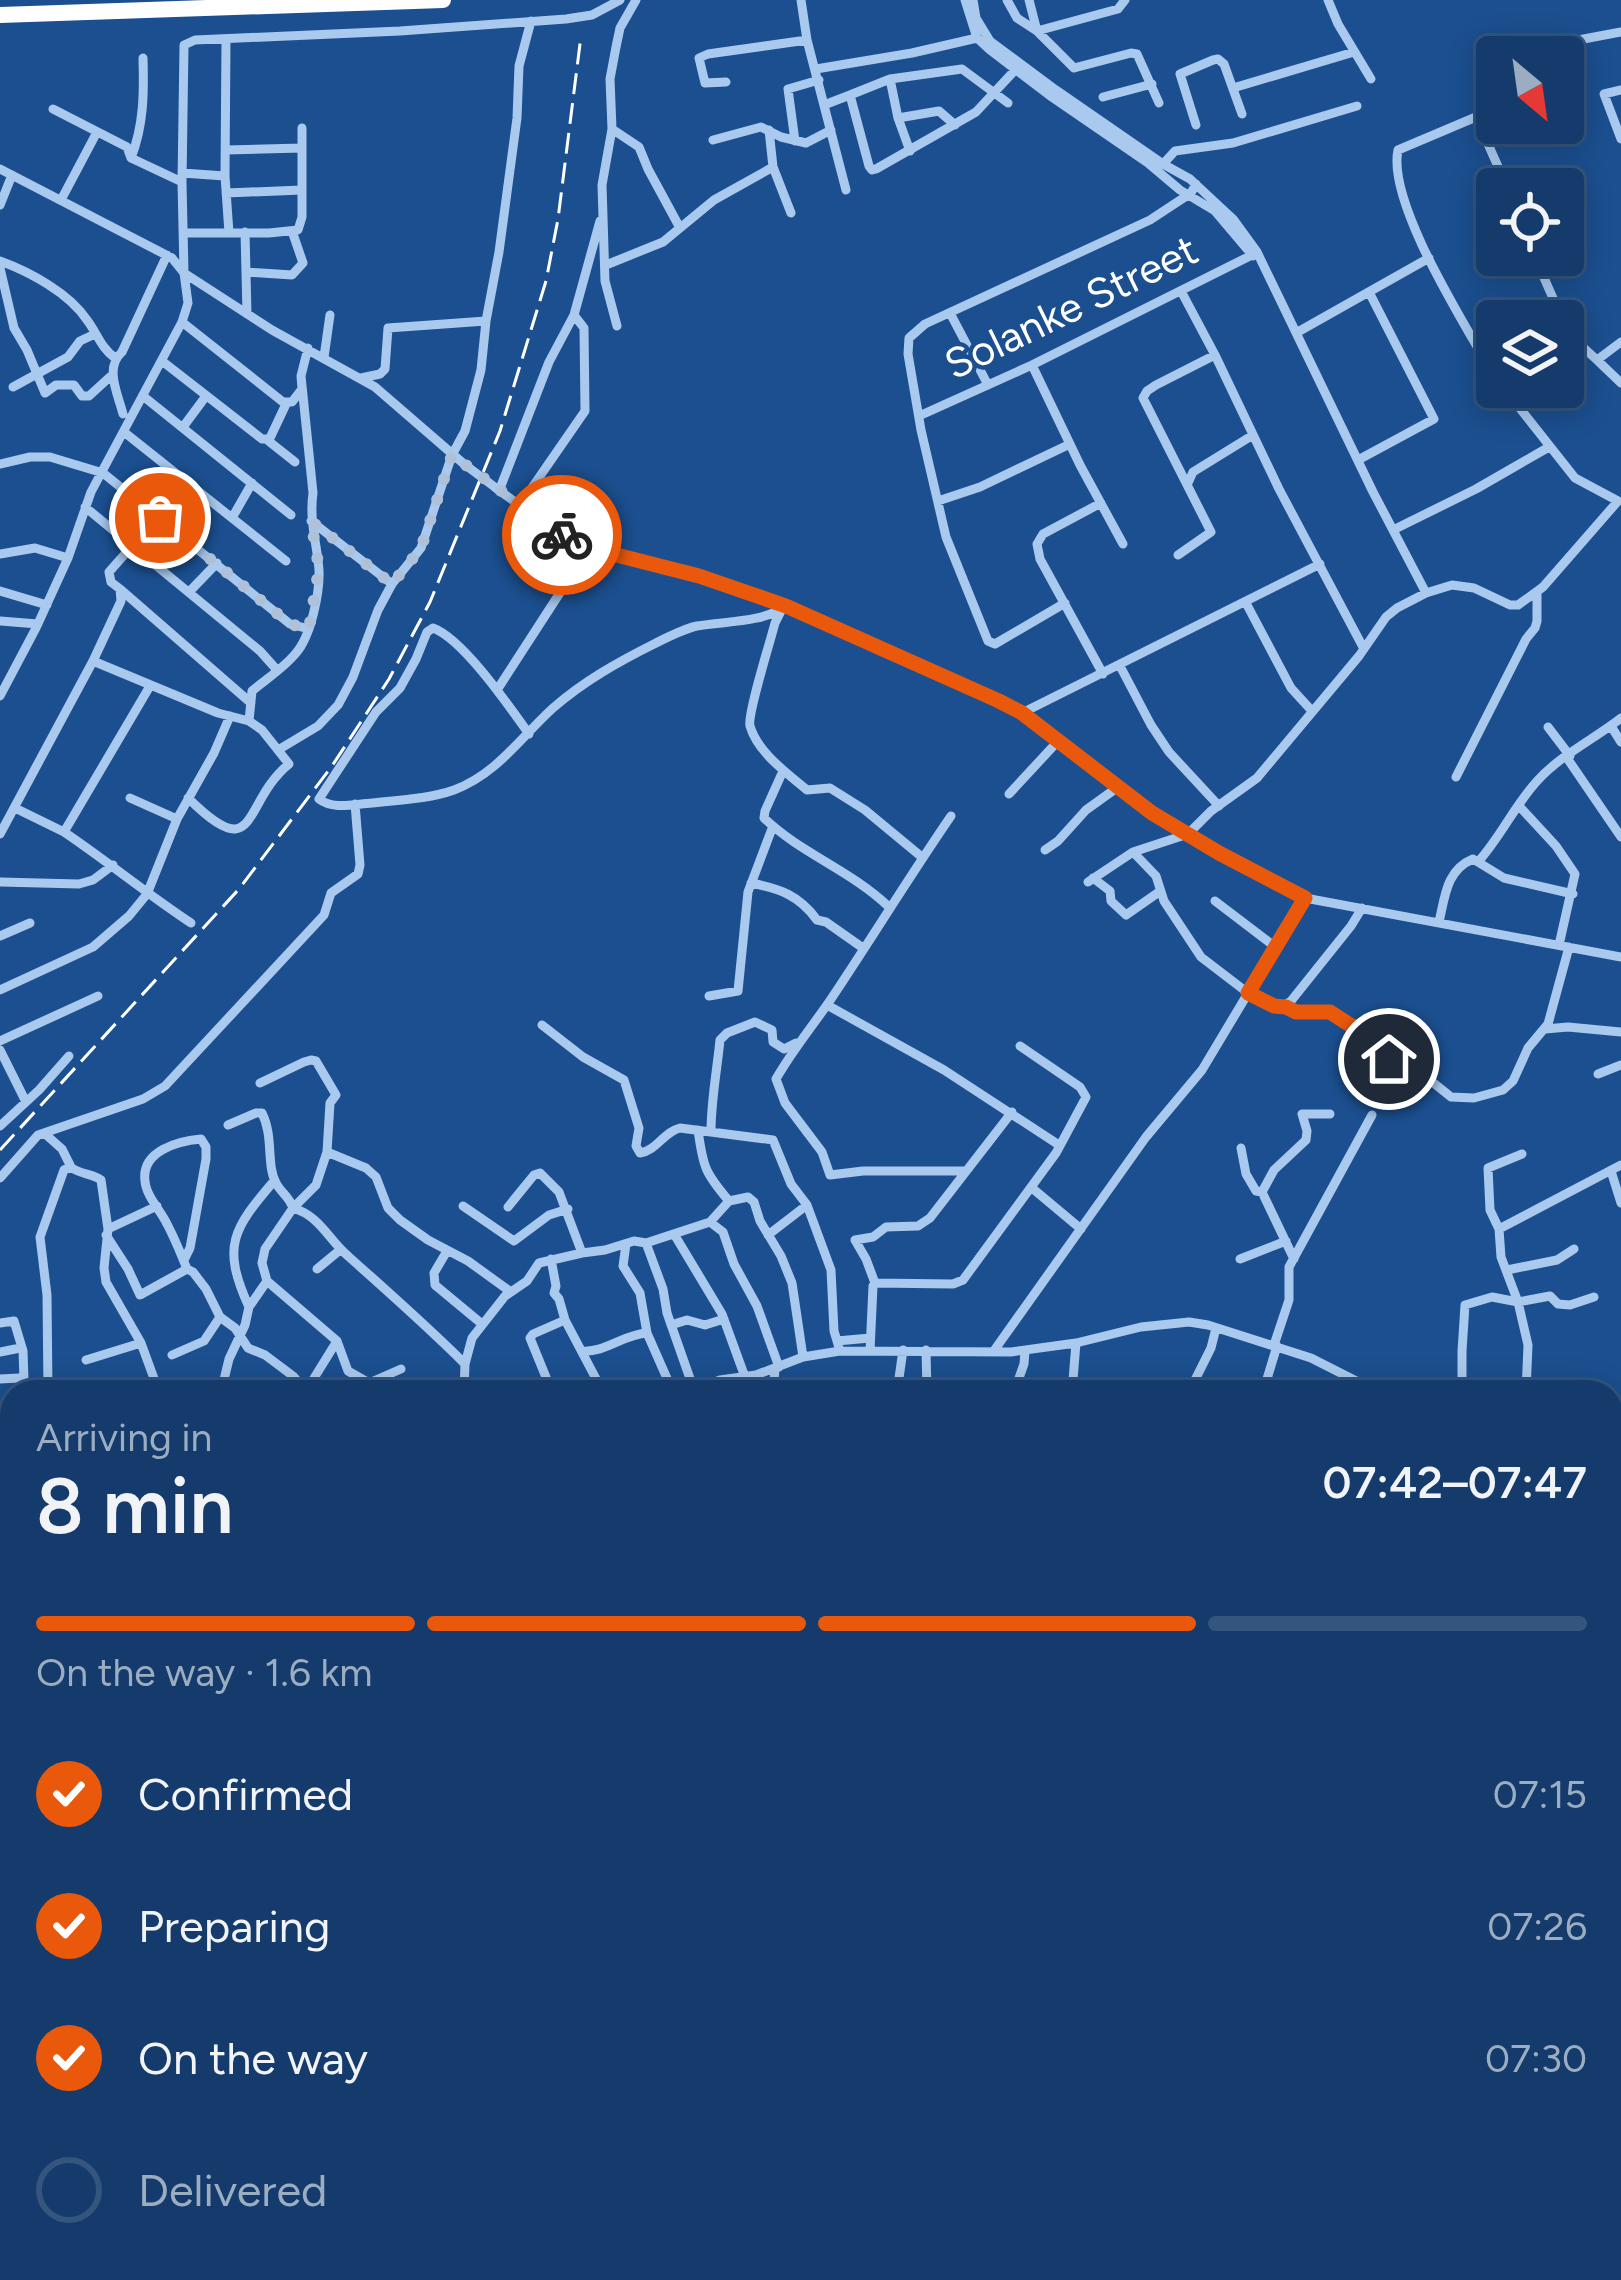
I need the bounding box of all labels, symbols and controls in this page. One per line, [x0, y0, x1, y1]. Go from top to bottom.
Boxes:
north arrow [1476, 36, 1584, 144]
map controls [1476, 36, 1584, 408]
button: locate [1476, 168, 1584, 276]
street label: Solanke Street [936, 224, 1206, 390]
button: layers [1476, 300, 1584, 408]
pin [109, 467, 211, 569]
courier [502, 475, 622, 595]
icon: bag [127, 485, 193, 551]
icon: bike [529, 502, 595, 568]
pin [1338, 1008, 1440, 1110]
icon: home [1356, 1026, 1422, 1092]
text: Arriving in [36, 1414, 212, 1461]
text: 07:42–07:47 [1323, 1455, 1587, 1509]
text: 8 min [36, 1459, 234, 1553]
text: On the way · 1.6 km [36, 1649, 373, 1696]
icon: check [36, 1761, 102, 1827]
text: Confirmed [138, 1767, 353, 1821]
text: 07:15 [1493, 1771, 1587, 1818]
icon: check [36, 1893, 102, 1959]
text: Preparing [138, 1899, 330, 1953]
text: 07:26 [1487, 1903, 1587, 1950]
icon: check [36, 2025, 102, 2091]
text: On the way [138, 2031, 368, 2085]
text: 07:30 [1485, 2035, 1587, 2082]
text: Delivered [138, 2163, 327, 2217]

